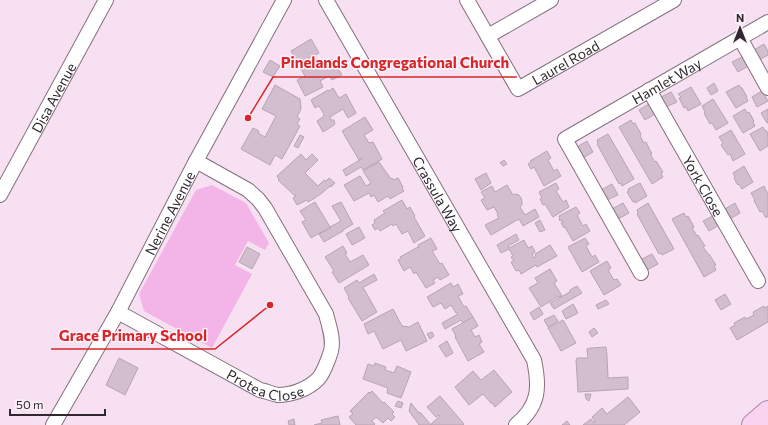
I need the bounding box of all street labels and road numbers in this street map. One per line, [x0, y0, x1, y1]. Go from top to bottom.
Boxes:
street label: Laurel Road [529, 36, 602, 88]
street label: Hamlet Way [629, 54, 704, 107]
street label: Disa Avenue [27, 60, 79, 135]
street label: York Close [679, 152, 728, 219]
street label: Crassula Way [410, 153, 467, 235]
street label: Nerine Avenue [141, 168, 198, 258]
street label: Protea Close [224, 365, 306, 404]

